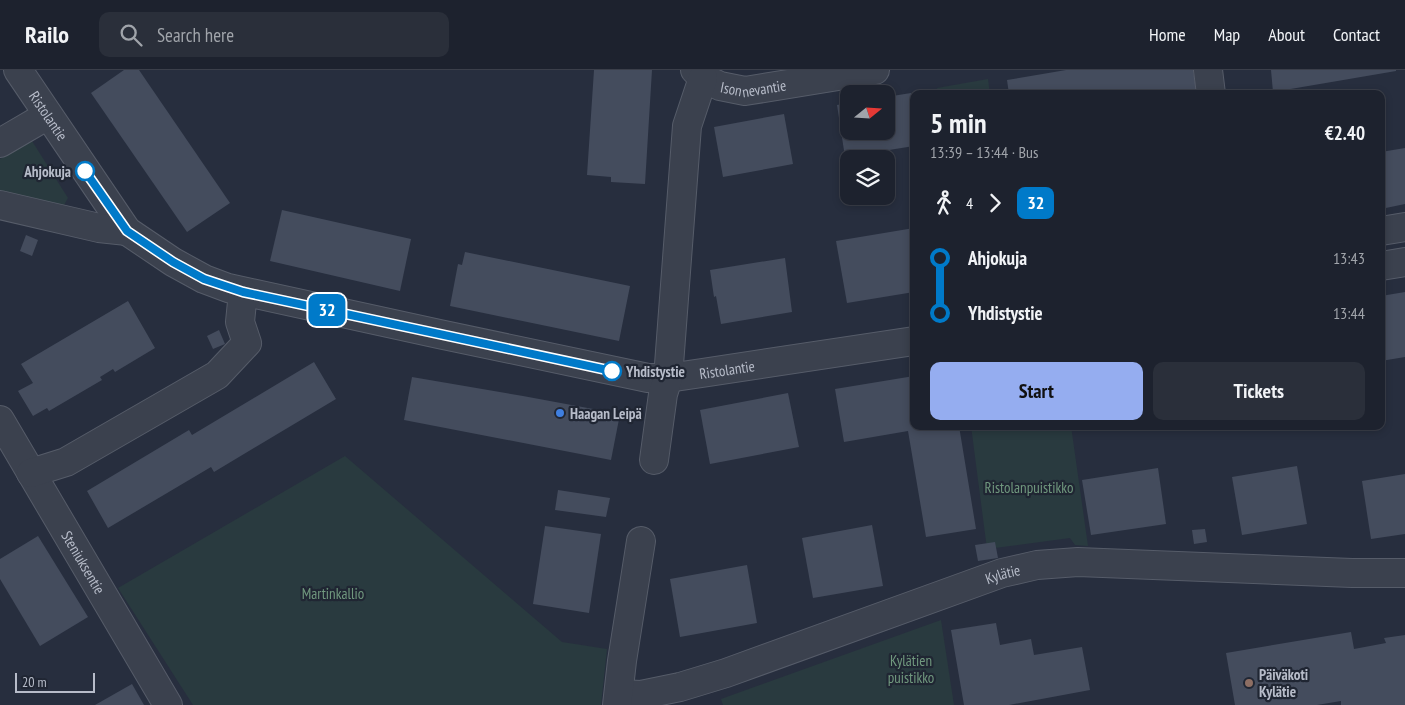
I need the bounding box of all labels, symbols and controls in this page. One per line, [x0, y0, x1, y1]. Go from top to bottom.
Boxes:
search box [99, 12, 449, 57]
text: Railo [25, 19, 69, 50]
icon: search [117, 21, 145, 49]
text: Search here [157, 23, 234, 47]
text: Home [1149, 23, 1186, 46]
text: Map [1214, 23, 1240, 46]
text: About [1268, 23, 1305, 46]
text: Contact [1333, 23, 1380, 46]
street label: Isonnevantie [719, 75, 788, 101]
north arrow [840, 85, 895, 140]
map controls [840, 85, 895, 205]
street label: Ristolantie [25, 87, 72, 144]
text: 5 min [930, 104, 987, 141]
text: €2.40 [1325, 121, 1365, 145]
text: 13:39 – 13:44 · Bus [930, 142, 1038, 162]
button: layers [840, 150, 895, 205]
marker: Ahjokuja [75, 161, 95, 181]
place label: Ahjokuja [23, 162, 71, 181]
icon: walk [930, 189, 958, 217]
icon: forward [981, 189, 1009, 217]
text: 32 [1027, 191, 1044, 214]
text: 4 [966, 193, 973, 213]
text: Ahjokuja [968, 246, 1027, 270]
text: 13:43 [1333, 248, 1365, 268]
line badge: 32 [304, 294, 350, 326]
text: 32 [318, 298, 336, 321]
text: Yhdistystie [968, 301, 1043, 325]
text: 13:44 [1333, 303, 1365, 323]
street label: Ristolantie [698, 356, 756, 383]
marker: Yhdistystie [602, 361, 622, 381]
place label: Yhdistystie [625, 362, 685, 381]
button: Start [930, 362, 1143, 420]
button: Tickets [1153, 362, 1365, 420]
place label: Haagan Leipä [570, 404, 642, 423]
marker: Haagan Leipä [554, 407, 566, 419]
park label: Ristolanpuistikko [985, 478, 1073, 497]
street label: Steniuksentie [58, 527, 110, 597]
street label: Kylätie [983, 560, 1022, 588]
park label: Martinkallio [302, 584, 364, 603]
park label: Kylätien puistikko [888, 651, 934, 687]
place label: Päiväkoti Kylätie [1259, 665, 1308, 701]
scale bar [15, 670, 95, 693]
text: 20 m [22, 673, 47, 691]
marker: Päiväkoti Kylätie [1243, 677, 1255, 689]

